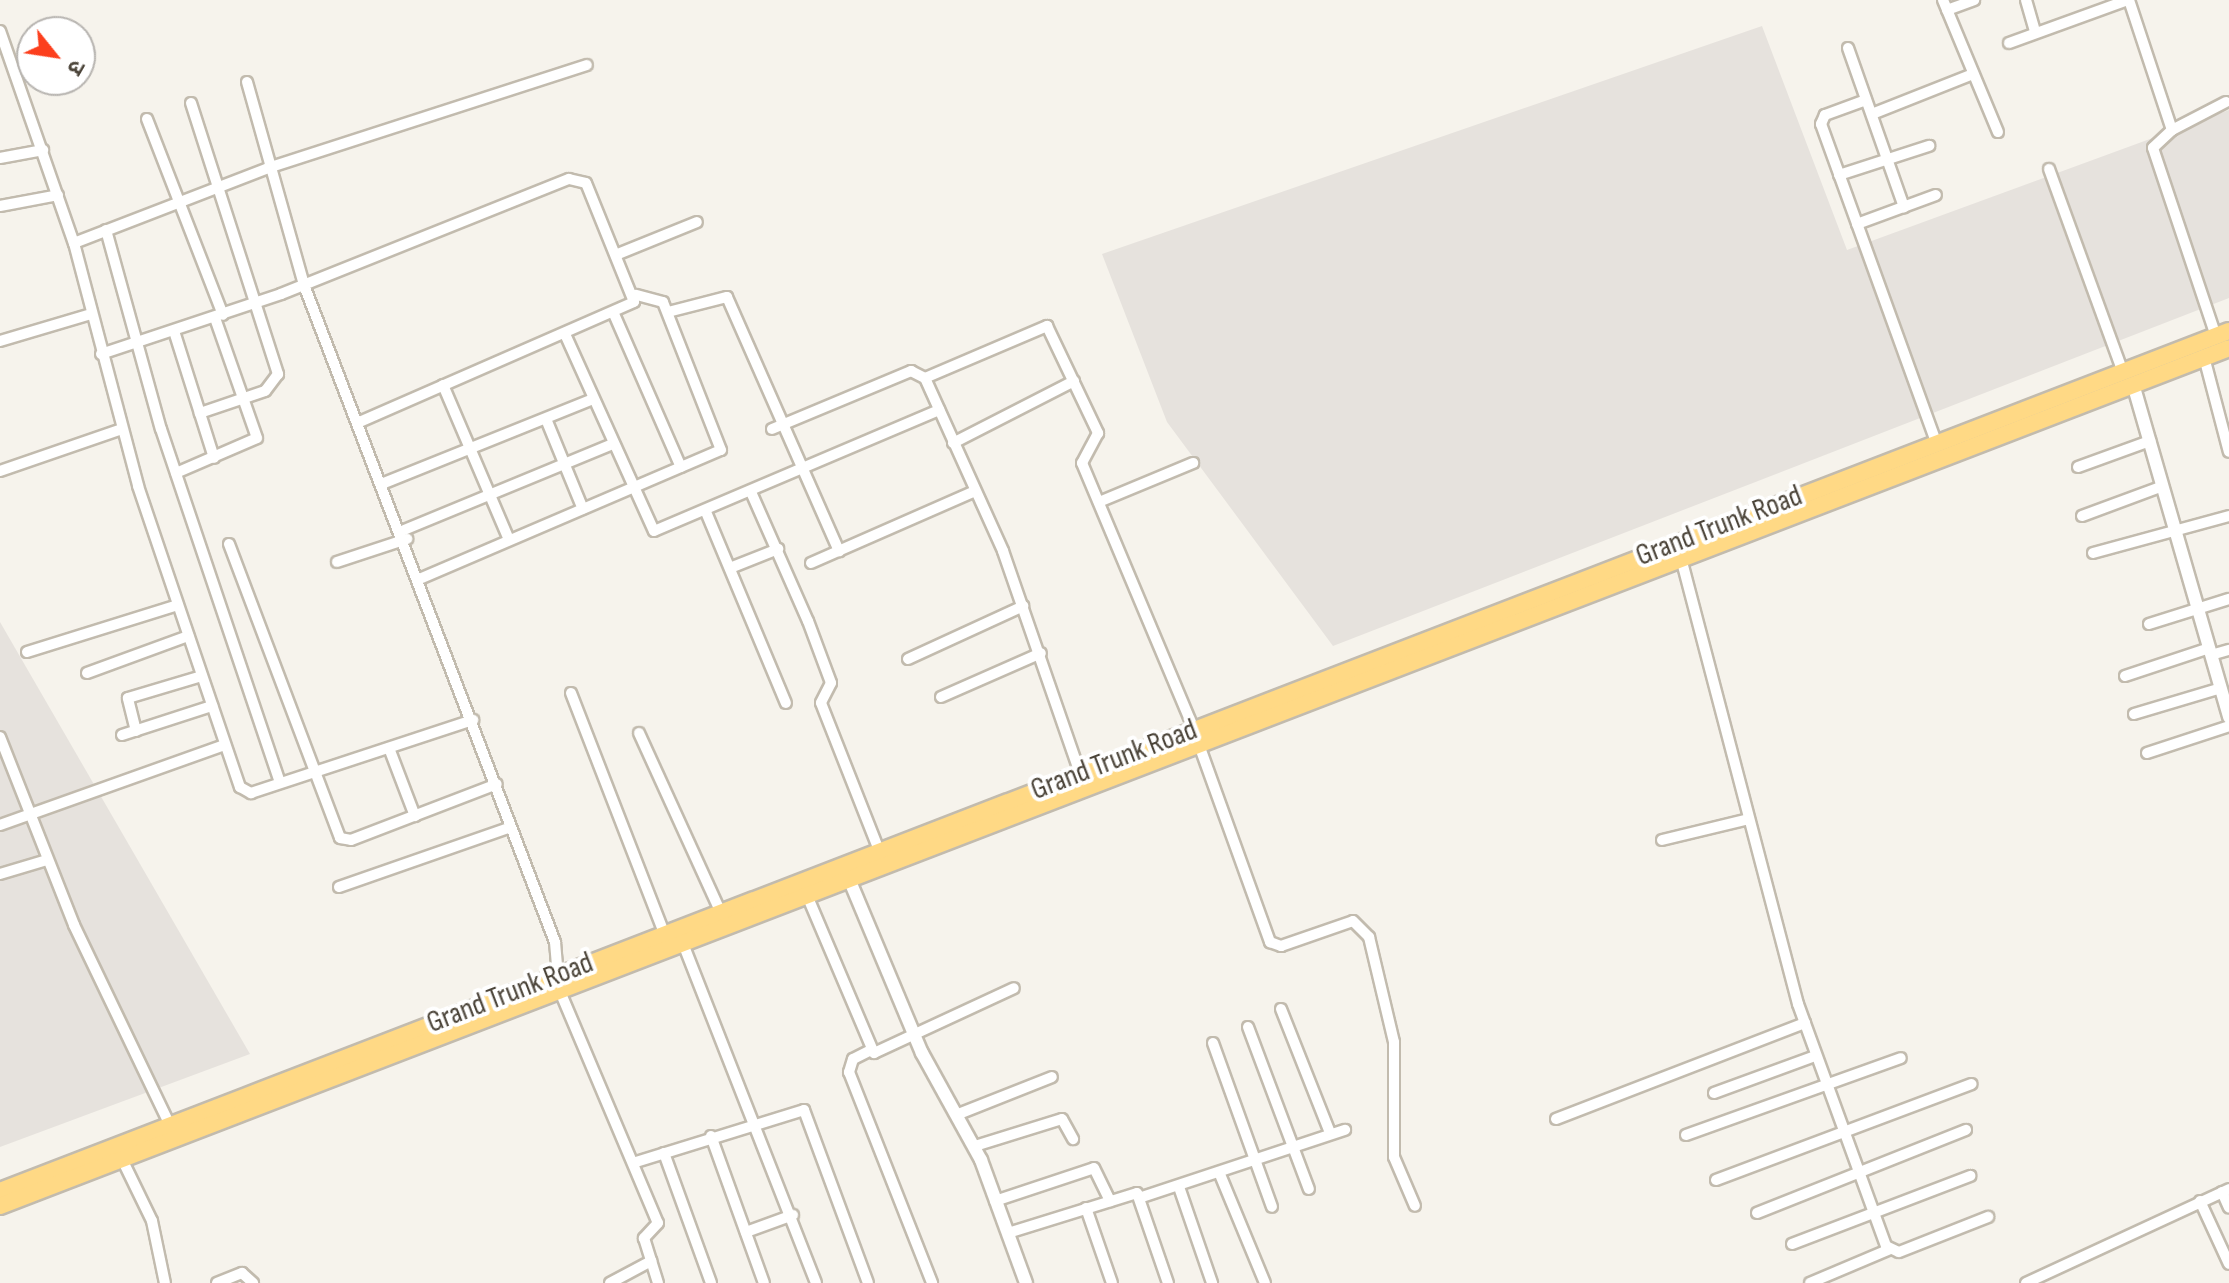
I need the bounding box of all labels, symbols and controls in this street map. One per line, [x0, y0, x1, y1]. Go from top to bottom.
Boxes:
north arrow [16, 16, 96, 96]
text: उ [61, 55, 90, 80]
street label: Grand Trunk Road [1631, 478, 1807, 574]
street label: Grand Trunk Road [1026, 712, 1202, 808]
street label: Grand Trunk Road [422, 945, 598, 1041]

